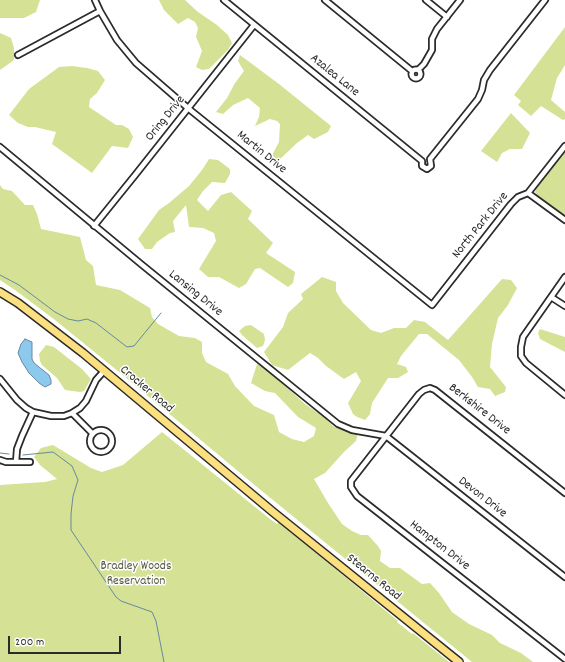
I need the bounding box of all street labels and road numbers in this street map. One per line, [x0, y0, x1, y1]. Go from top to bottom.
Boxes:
street label: Azalea Lane [306, 51, 362, 101]
street label: Oring Drive [143, 93, 189, 145]
street label: Martin Drive [233, 128, 289, 178]
street label: North Park Drive [449, 190, 513, 262]
street label: Lansing Drive [165, 267, 225, 321]
street label: Crocker Road [116, 363, 176, 417]
street label: Berkshire Drive [445, 381, 513, 439]
street label: Devon Drive [454, 474, 510, 522]
street label: Hampton Drive [406, 518, 472, 574]
street label: Stearns Road [342, 551, 404, 605]

